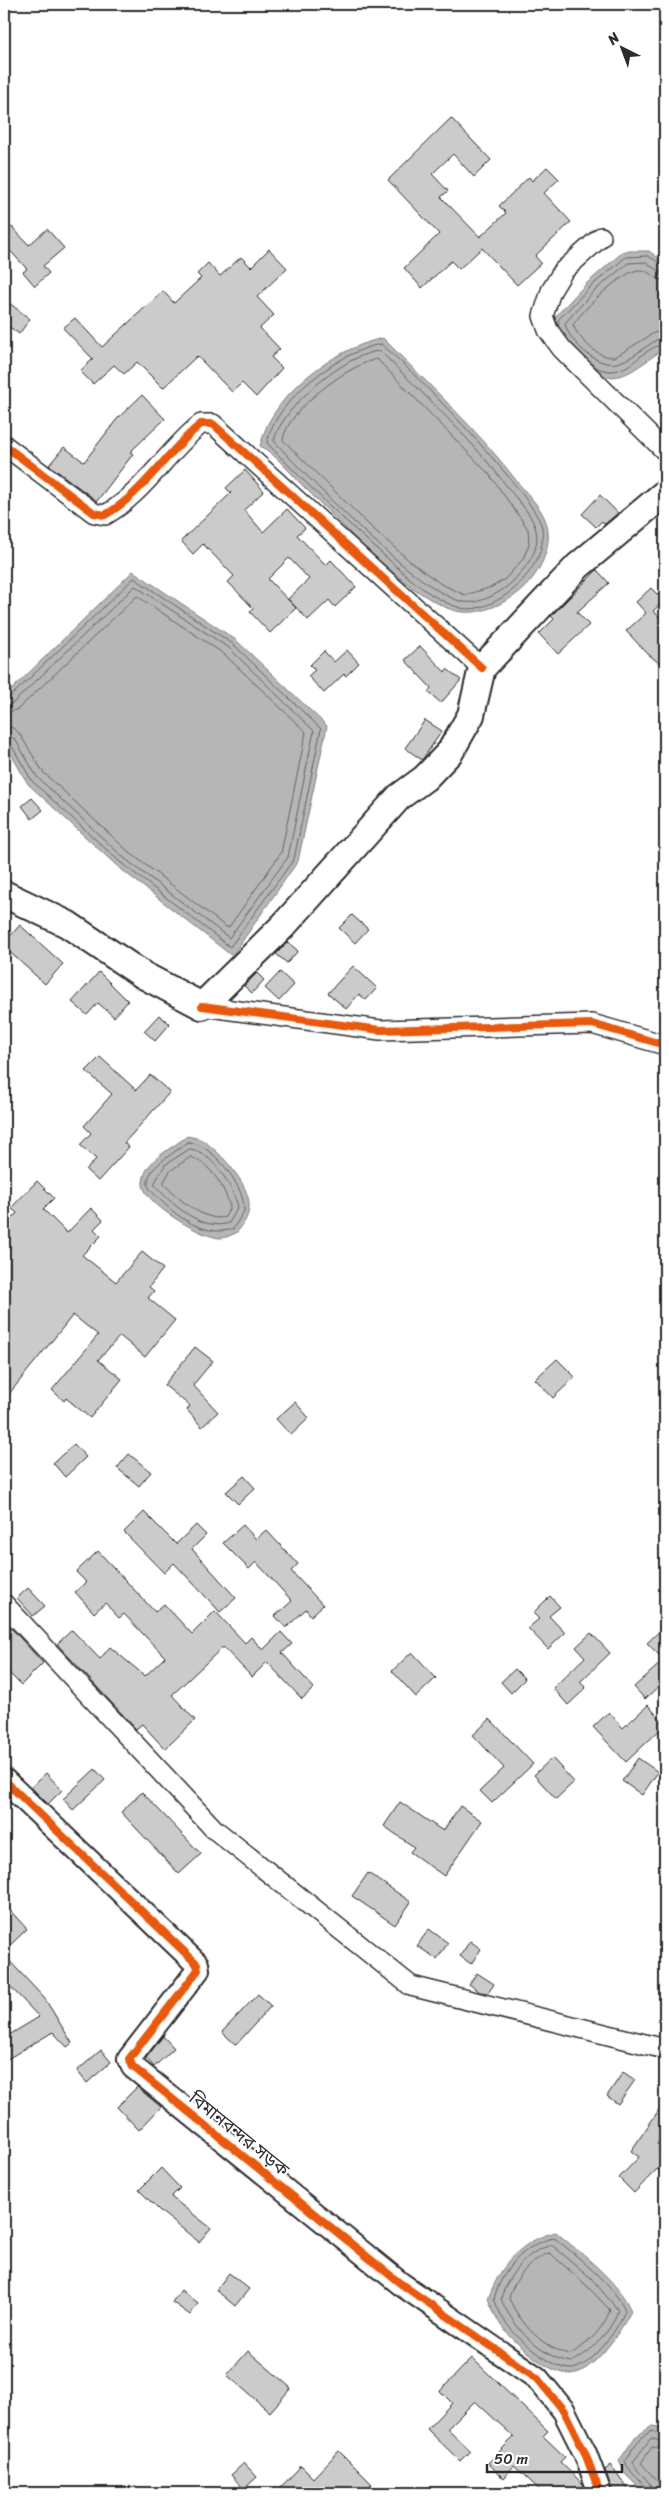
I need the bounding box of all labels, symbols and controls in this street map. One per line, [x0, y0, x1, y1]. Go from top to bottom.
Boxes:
north arrow [596, 22, 646, 72]
text: N [601, 26, 626, 52]
street label: বিমানবন্দর সড়ক [181, 2082, 297, 2185]
scale bar [487, 2442, 622, 2474]
text: 50 m [494, 2446, 529, 2472]

